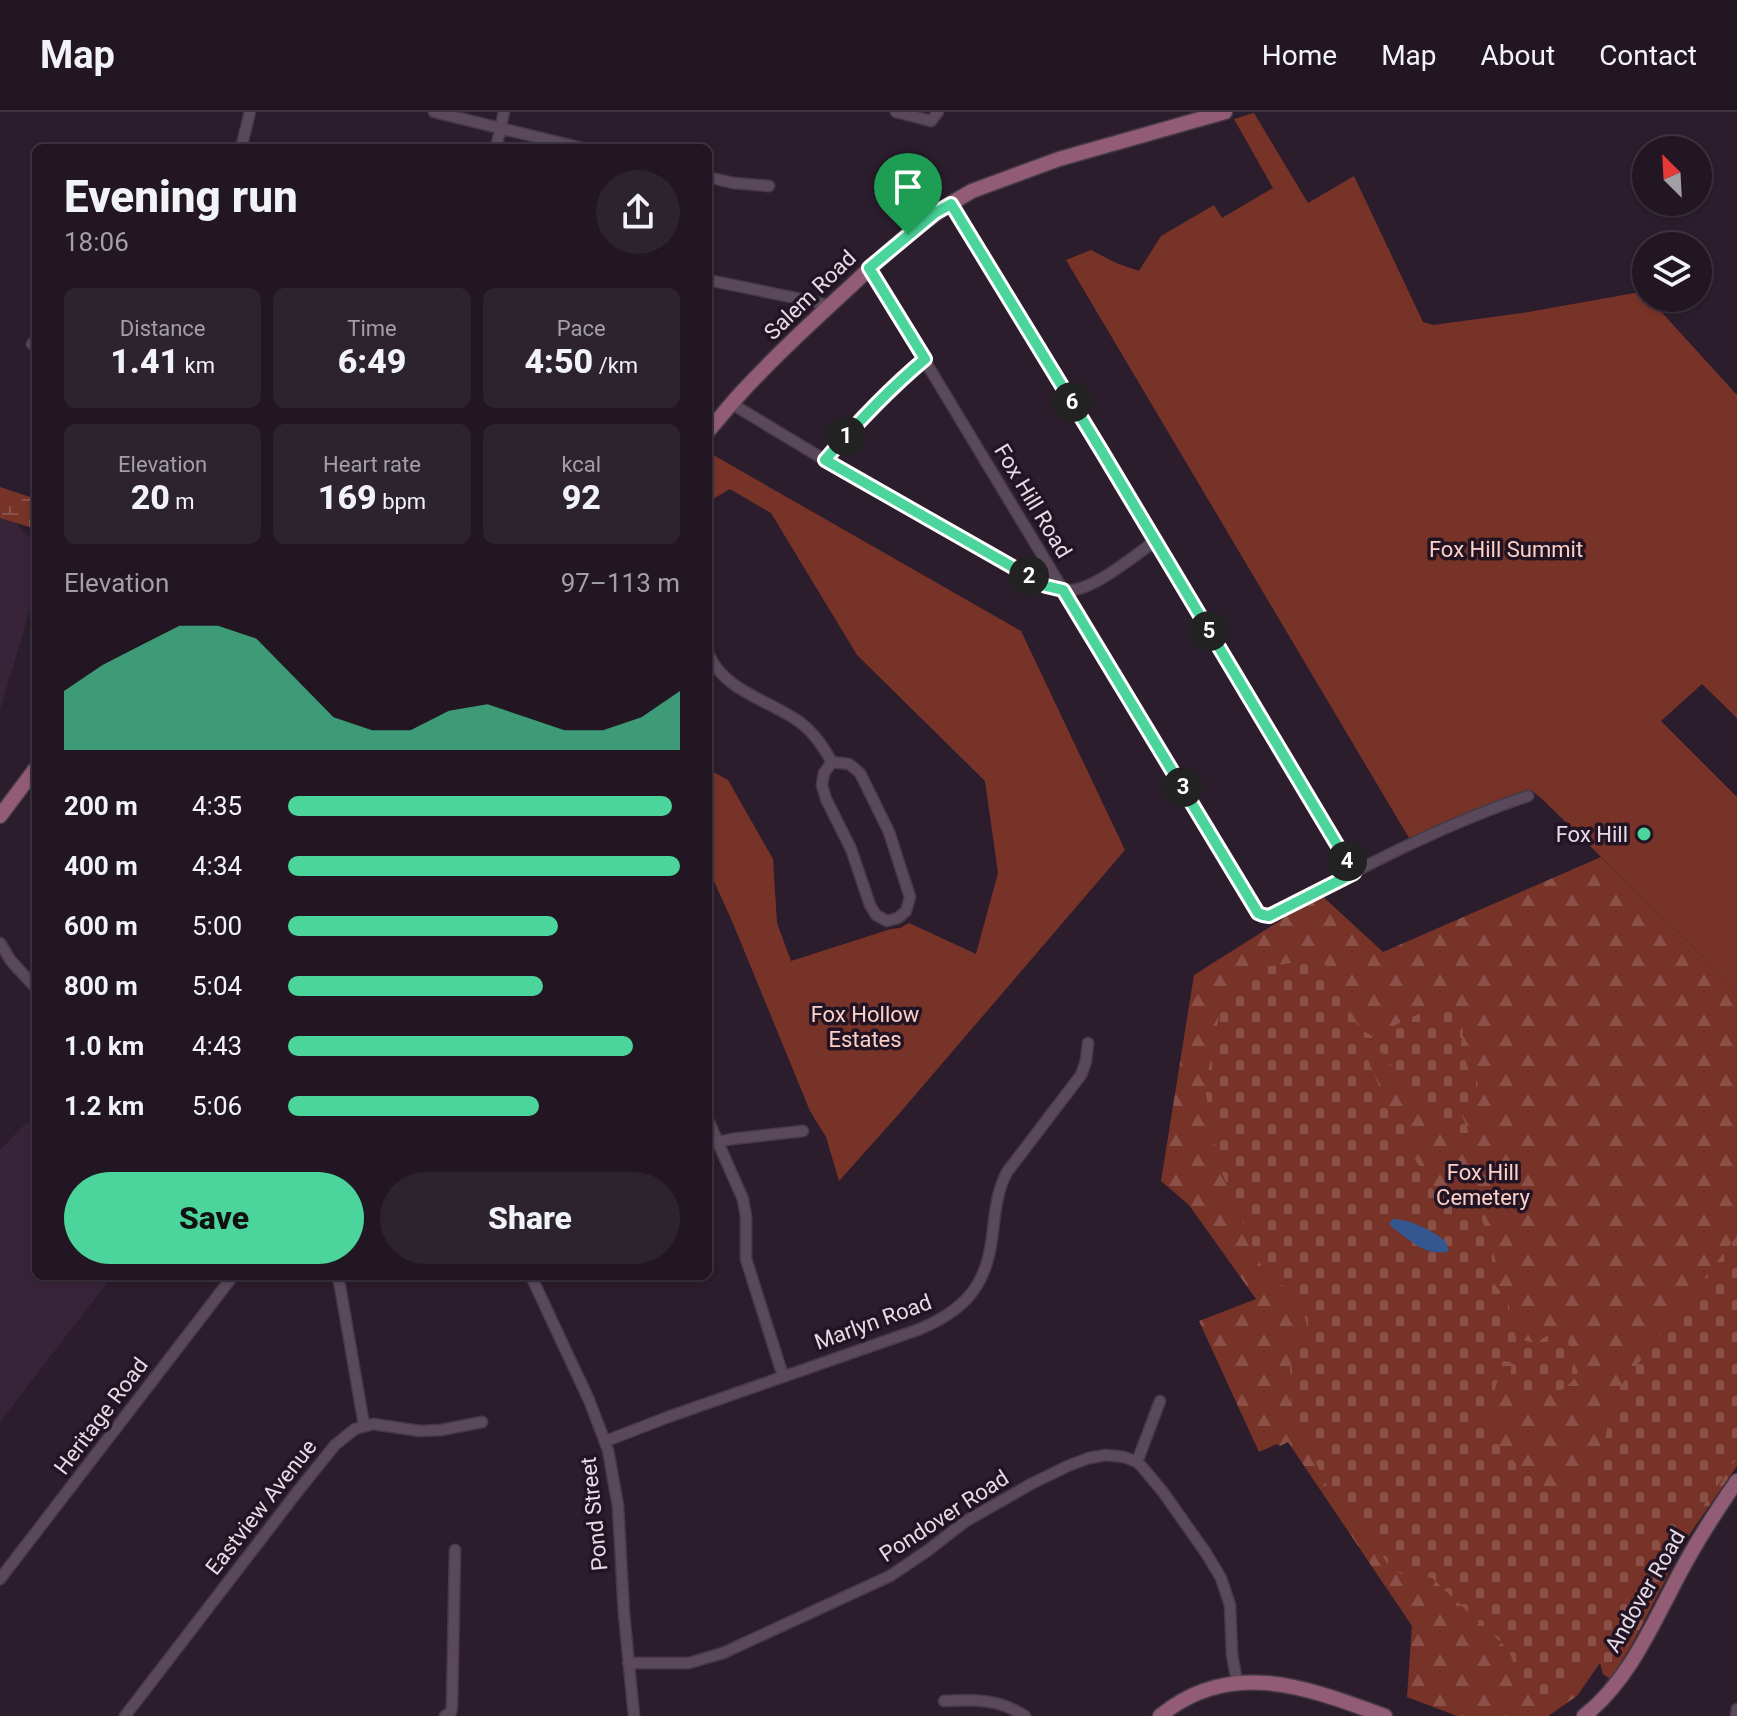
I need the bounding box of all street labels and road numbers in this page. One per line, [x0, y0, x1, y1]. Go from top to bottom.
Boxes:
street label: Salem Road [759, 245, 861, 345]
street label: Fox Hill Road [989, 440, 1077, 562]
street label: Marlyn Road [811, 1289, 935, 1355]
street label: Heritage Road [49, 1353, 153, 1479]
street label: Eastview Avenue [200, 1434, 322, 1580]
street label: Pond Street [576, 1456, 612, 1572]
street label: Pondover Road [875, 1465, 1013, 1567]
street label: Andover Road [1600, 1525, 1690, 1657]

